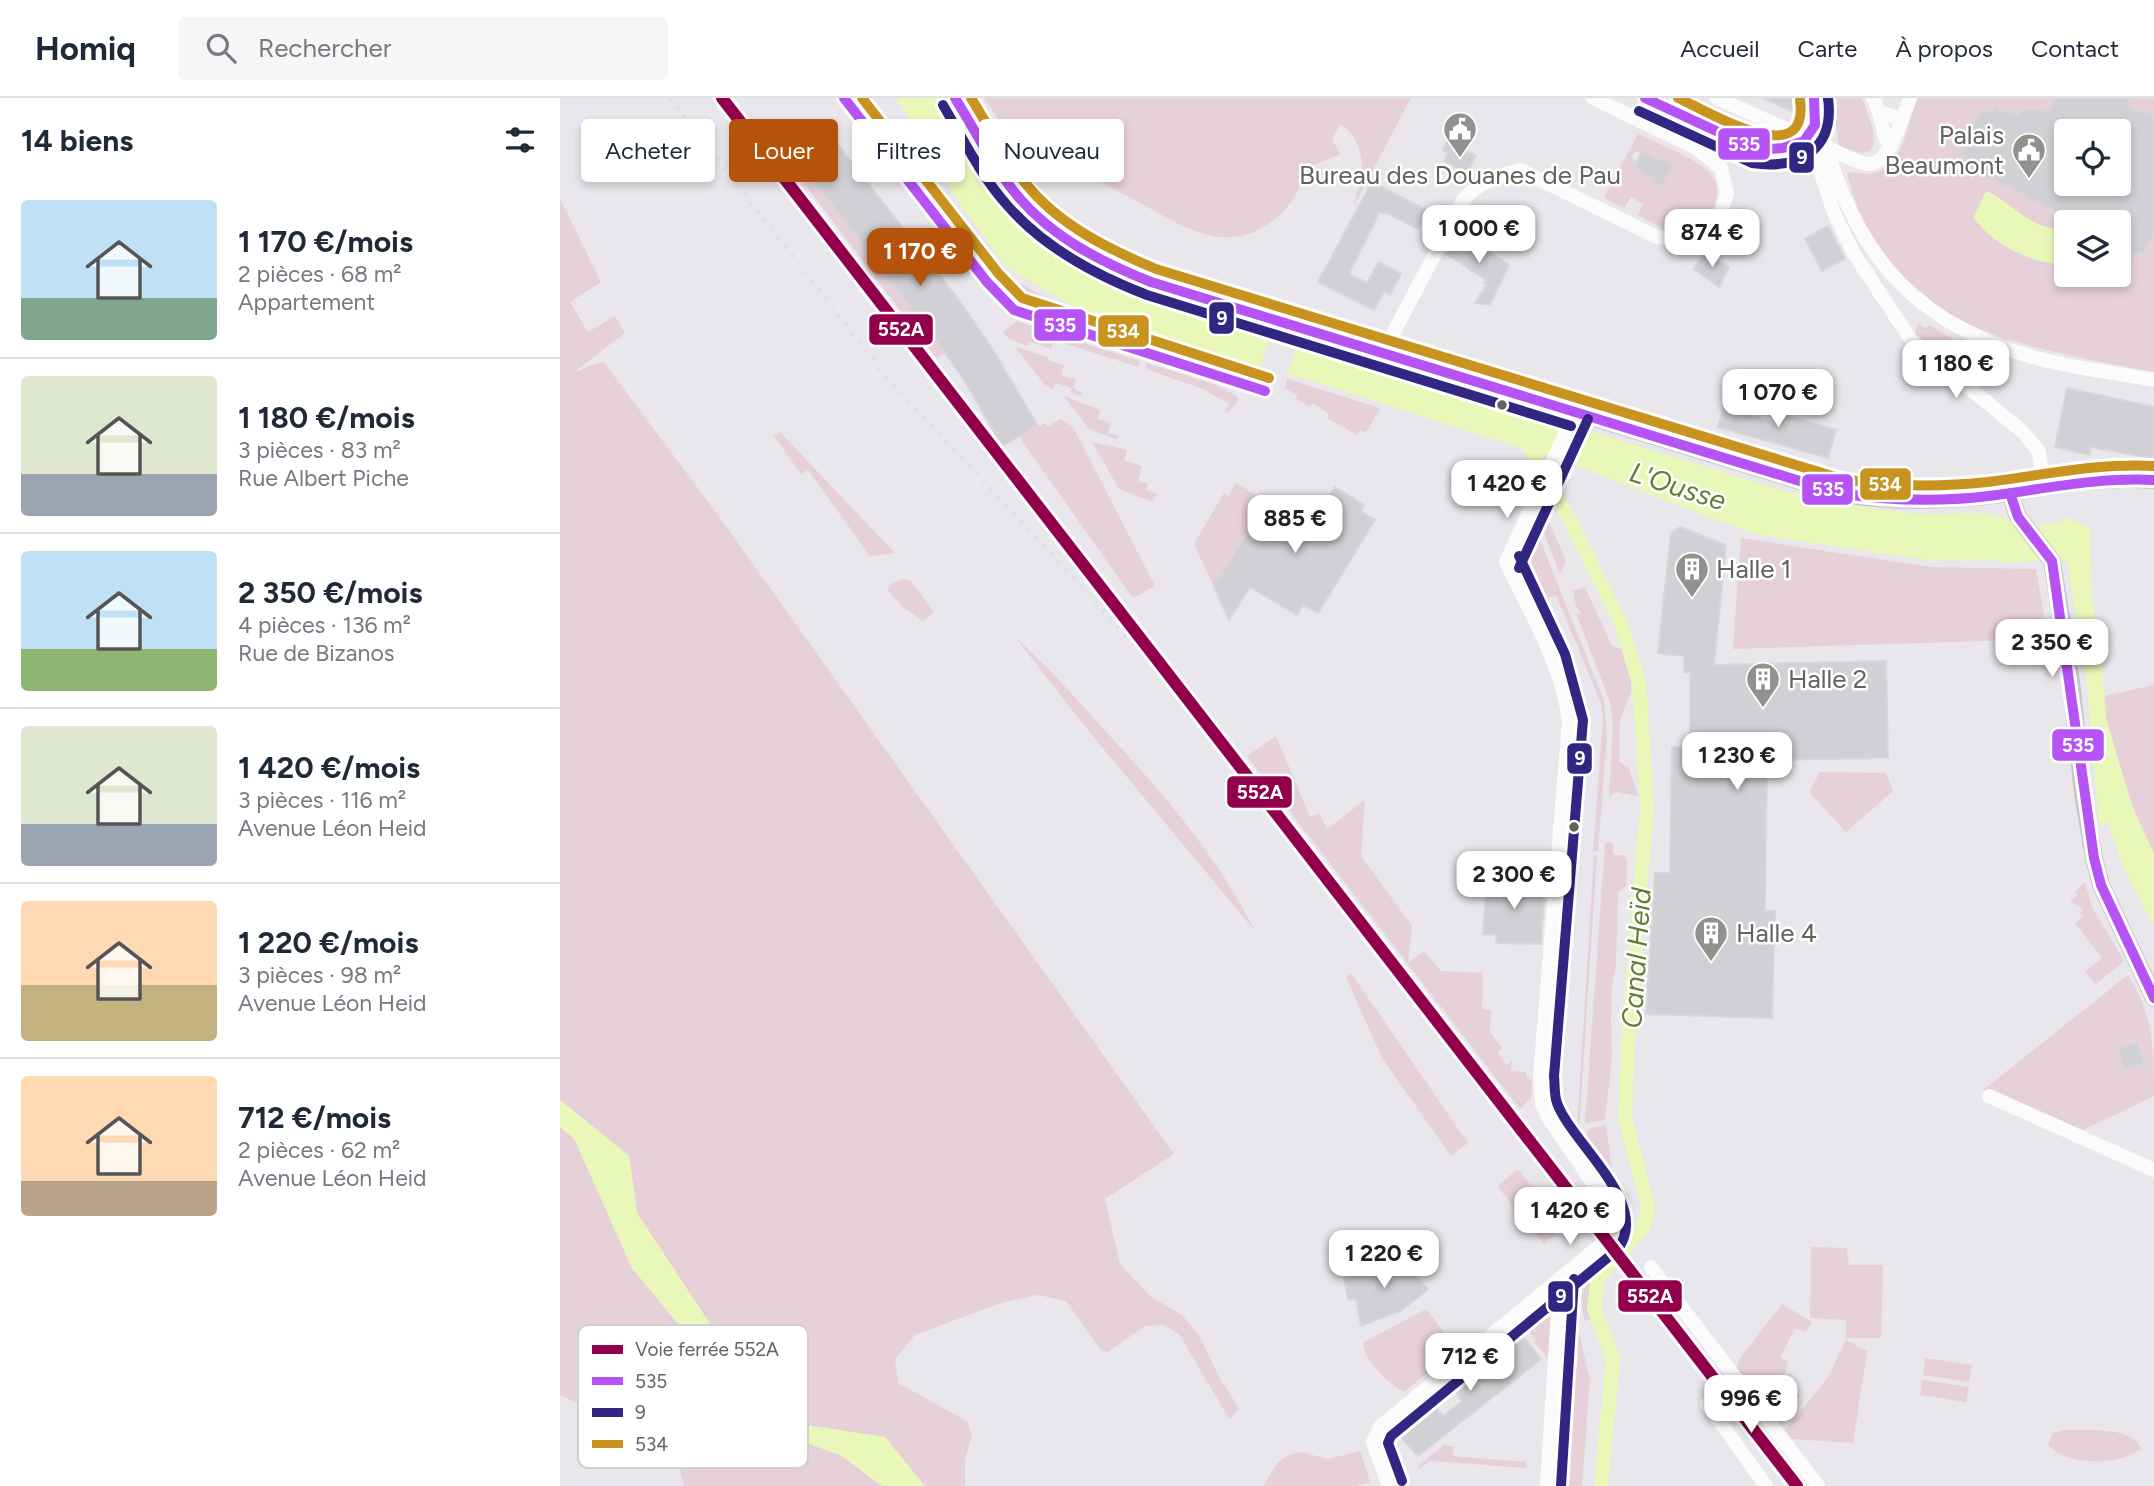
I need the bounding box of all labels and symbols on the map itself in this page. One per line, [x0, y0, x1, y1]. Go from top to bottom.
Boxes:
public building icon: Bureau des Douanes de Pau [1441, 110, 1479, 159]
place label: Palais Beaumont [1885, 119, 2004, 181]
line badge: 535 [1717, 127, 1771, 161]
public building icon: Palais Beaumont [2010, 131, 2048, 180]
text: 535 [1728, 133, 1760, 156]
line badge: 9 [1788, 141, 1815, 174]
text: 9 [1796, 146, 1808, 169]
place label: Bureau des Douanes de Pau [1299, 159, 1621, 191]
pin: 1 000 € [1414, 206, 1544, 265]
pin: 874 € [1663, 209, 1761, 269]
pin: 1 170 € [855, 228, 985, 288]
line badge: 9 [1208, 301, 1235, 335]
text: 9 [1216, 307, 1228, 330]
line badge: 535 [1033, 308, 1087, 342]
line badge: 552A [868, 313, 934, 346]
text: 535 [1044, 314, 1076, 337]
line badge: 534 [1097, 314, 1150, 348]
text: 552A [878, 318, 925, 341]
text: 534 [1106, 320, 1140, 343]
pin: 1 180 € [1891, 341, 2021, 400]
pin: 1 070 € [1713, 370, 1843, 429]
unlabelled marker [1495, 398, 1509, 412]
water label: L'Ousse [1626, 455, 1730, 517]
pin: 1 420 € [1442, 460, 1572, 520]
line badge: 534 [1859, 467, 1912, 501]
line badge: 535 [1801, 473, 1854, 506]
text: 534 [1868, 473, 1902, 496]
text: 535 [1812, 478, 1844, 501]
pin: 885 € [1246, 496, 1344, 555]
building icon: Halle 1 [1673, 550, 1711, 599]
place label: Halle 1 [1716, 553, 1792, 585]
pin: 2 350 € [1987, 620, 2117, 679]
building icon: Halle 2 [1744, 660, 1782, 709]
place label: Halle 2 [1788, 663, 1867, 695]
line badge: 535 [2051, 728, 2105, 762]
pin: 1 230 € [1672, 732, 1802, 792]
text: 535 [2062, 734, 2094, 757]
line badge: 9 [1566, 742, 1593, 775]
text: 9 [1574, 747, 1586, 770]
line badge: 552A [1226, 775, 1293, 809]
text: 552A [1237, 781, 1284, 804]
unlabelled marker [1567, 820, 1581, 834]
pin: 2 300 € [1449, 852, 1579, 911]
water label: Canal Heïd [1614, 886, 1658, 1030]
building icon: Halle 4 [1692, 914, 1730, 963]
place label: Halle 4 [1736, 917, 1817, 949]
pin: 1 420 € [1505, 1188, 1635, 1247]
pin: 1 220 € [1319, 1230, 1449, 1290]
line badge: 552A [1617, 1279, 1683, 1313]
line badge: 9 [1547, 1280, 1574, 1313]
text: 9 [1555, 1285, 1567, 1308]
text: 552A [1627, 1285, 1674, 1308]
legend [578, 1325, 808, 1468]
pin: 712 € [1421, 1334, 1519, 1393]
text: Voie ferrée 552A [635, 1338, 779, 1361]
text: 535 [635, 1370, 667, 1393]
pin: 996 € [1702, 1376, 1800, 1435]
text: 9 [635, 1401, 646, 1424]
text: 534 [635, 1433, 668, 1456]

